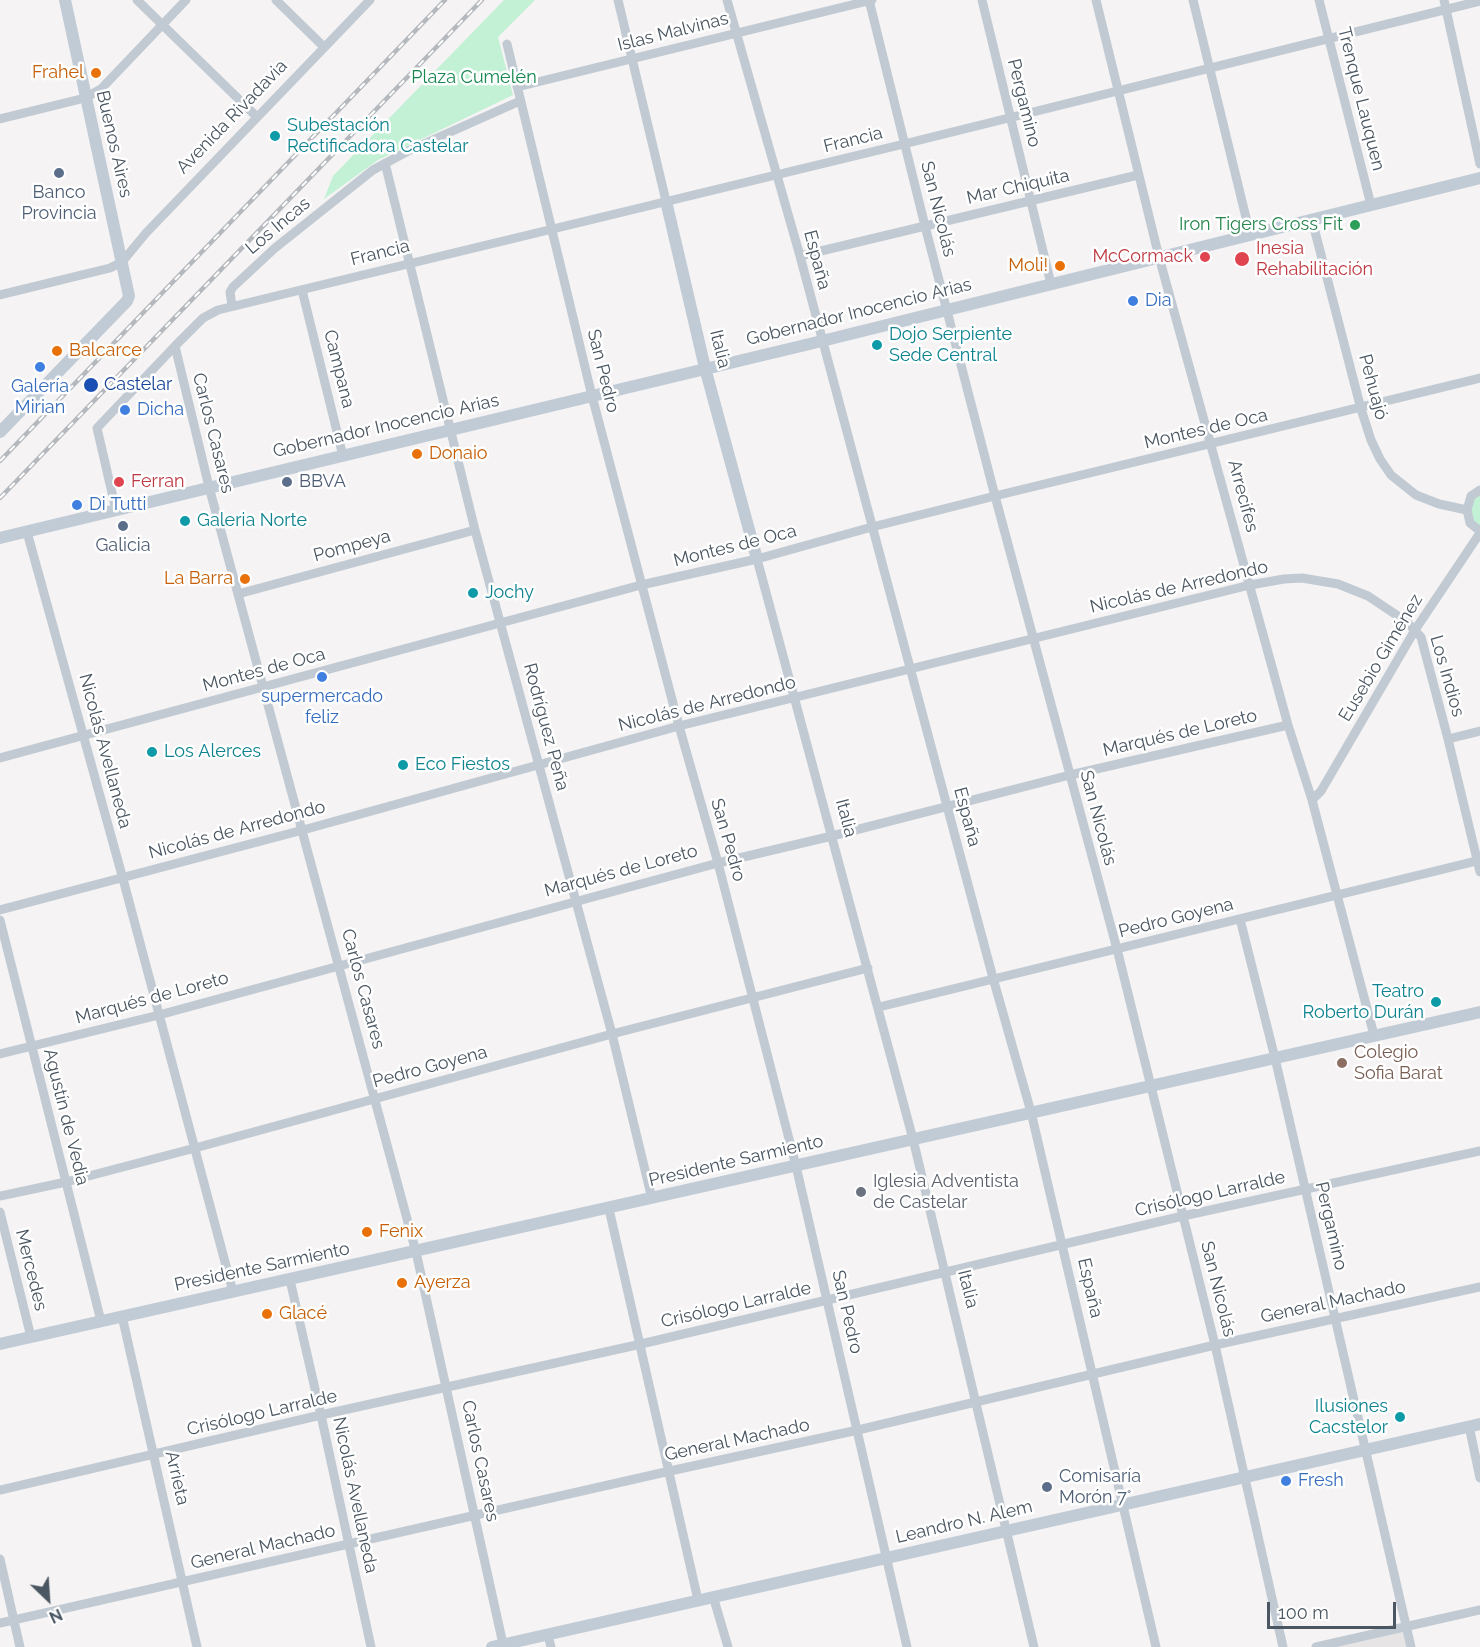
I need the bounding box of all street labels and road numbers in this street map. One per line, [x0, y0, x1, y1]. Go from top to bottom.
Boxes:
street label: Islas Malvinas [615, 8, 731, 56]
street label: Trenque Lauquen [1333, 25, 1389, 173]
street label: Avenida Rivadavia [172, 55, 292, 179]
street label: Pergamino [1003, 57, 1045, 149]
street label: Buenos Aires [91, 88, 137, 200]
street label: Francia [821, 122, 885, 158]
street label: San Nicolás [916, 159, 960, 259]
street label: Mar Chiquita [965, 165, 1071, 209]
street label: Los Incas [241, 193, 315, 259]
street label: España [799, 228, 835, 292]
street label: Francia [348, 235, 412, 271]
street label: Gobernador Inocencio Arias [744, 274, 974, 350]
street label: San Pedro [582, 327, 624, 415]
street label: Campana [319, 328, 359, 410]
street label: Italia [705, 328, 735, 370]
street label: Pehuajó [1354, 352, 1392, 422]
street label: Carlos Casares [188, 371, 238, 495]
street label: Gobernador Inocencio Arias [271, 389, 501, 463]
street label: Montes de Oca [1142, 404, 1270, 454]
street label: Arrecifes [1223, 458, 1263, 534]
street label: Montes de Oca [671, 520, 799, 572]
street label: Pompeya [311, 525, 393, 567]
street label: Nicolás de Arredondo [1088, 556, 1270, 618]
street label: Eusebio Giménez [1334, 590, 1428, 726]
street label: Los Indios [1425, 633, 1469, 719]
street label: Montes de Oca [200, 643, 328, 697]
street label: Rodríguez Peña [519, 661, 573, 793]
street label: Nicolás Avellaneda [74, 671, 136, 831]
street label: Nicolás de Arredondo [616, 671, 798, 737]
street label: Marqués de Loreto [1101, 705, 1259, 761]
street label: San Nicolás [1075, 768, 1121, 868]
street label: España [949, 785, 985, 849]
street label: Nicolás de Arredondo [146, 796, 328, 864]
street label: San Pedro [706, 796, 750, 884]
street label: Italia [831, 796, 861, 840]
street label: Marqués de Loreto [542, 840, 700, 902]
street label: Pedro Goyena [1116, 893, 1236, 943]
street label: Carlos Casares [337, 927, 389, 1051]
street label: Marqués de Loreto [73, 967, 231, 1029]
street label: Pedro Goyena [370, 1041, 490, 1093]
street label: Agustín de Vedia [39, 1046, 93, 1188]
street label: Presidente Sarmiento [647, 1130, 825, 1192]
street label: Crisólogo Larralde [1133, 1166, 1287, 1222]
street label: Pergamino [1310, 1180, 1352, 1272]
street label: Mercedes [10, 1227, 52, 1313]
street label: Presidente Sarmiento [172, 1238, 352, 1296]
street label: San Nicolás [1196, 1239, 1240, 1339]
street label: España [1073, 1256, 1107, 1320]
street label: San Pedro [827, 1268, 867, 1356]
street label: Italia [953, 1268, 983, 1310]
street label: General Machado [1259, 1276, 1407, 1328]
street label: Crisólogo Larralde [659, 1277, 813, 1333]
street label: Crisólogo Larralde [185, 1385, 339, 1441]
street label: Carlos Casares [457, 1398, 503, 1524]
street label: General Machado [663, 1414, 811, 1466]
street label: Nicolás Avellaneda [328, 1415, 382, 1575]
street label: Arrieta [160, 1449, 194, 1507]
street label: Leandro N. Alem [893, 1496, 1035, 1548]
street label: General Machado [189, 1520, 337, 1574]

